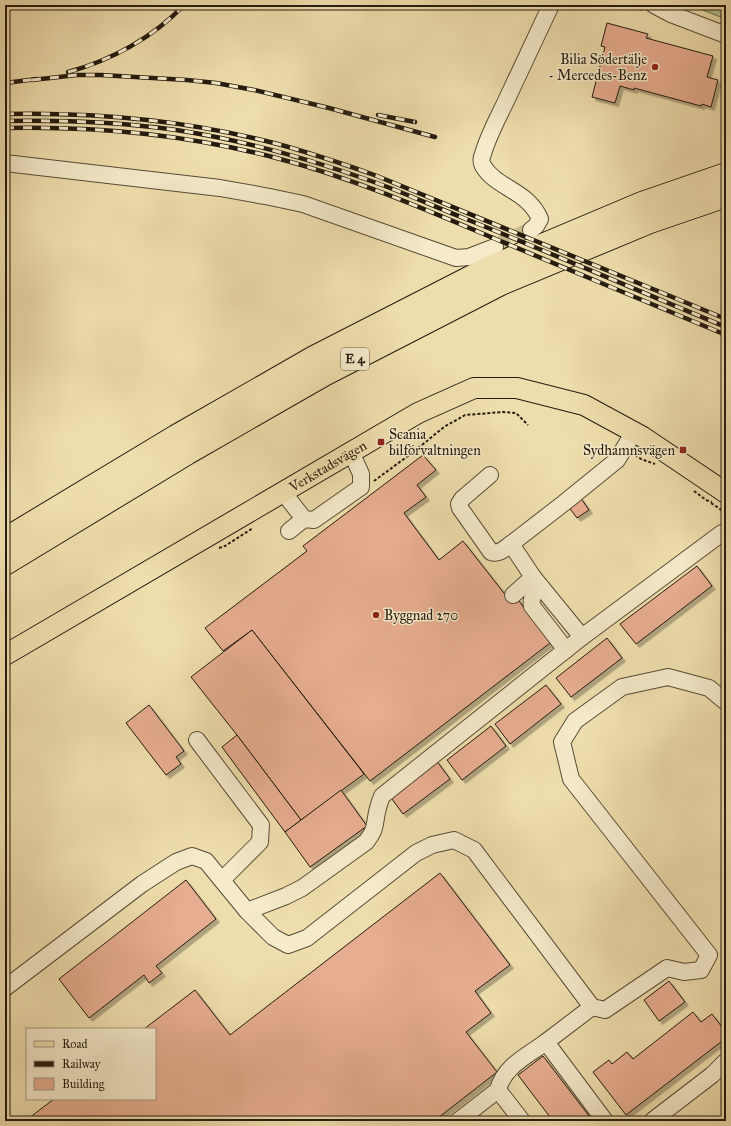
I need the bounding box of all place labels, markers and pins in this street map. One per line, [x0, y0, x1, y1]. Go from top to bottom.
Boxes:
place label: Bilia Södertälje - Mercedes-Benz [548, 51, 648, 84]
marker: Bilia Södertälje - Mercedes-Benz [650, 62, 660, 72]
place label: Scania bilförvaltningen [389, 426, 481, 459]
marker: Scania bilförvaltningen [376, 437, 386, 447]
place label: Sydhamnsvägen [583, 442, 675, 459]
marker: Sydhamnsvägen [678, 445, 688, 455]
place label: Byggnad 270 [384, 607, 459, 624]
marker: Byggnad 270 [371, 610, 381, 620]

